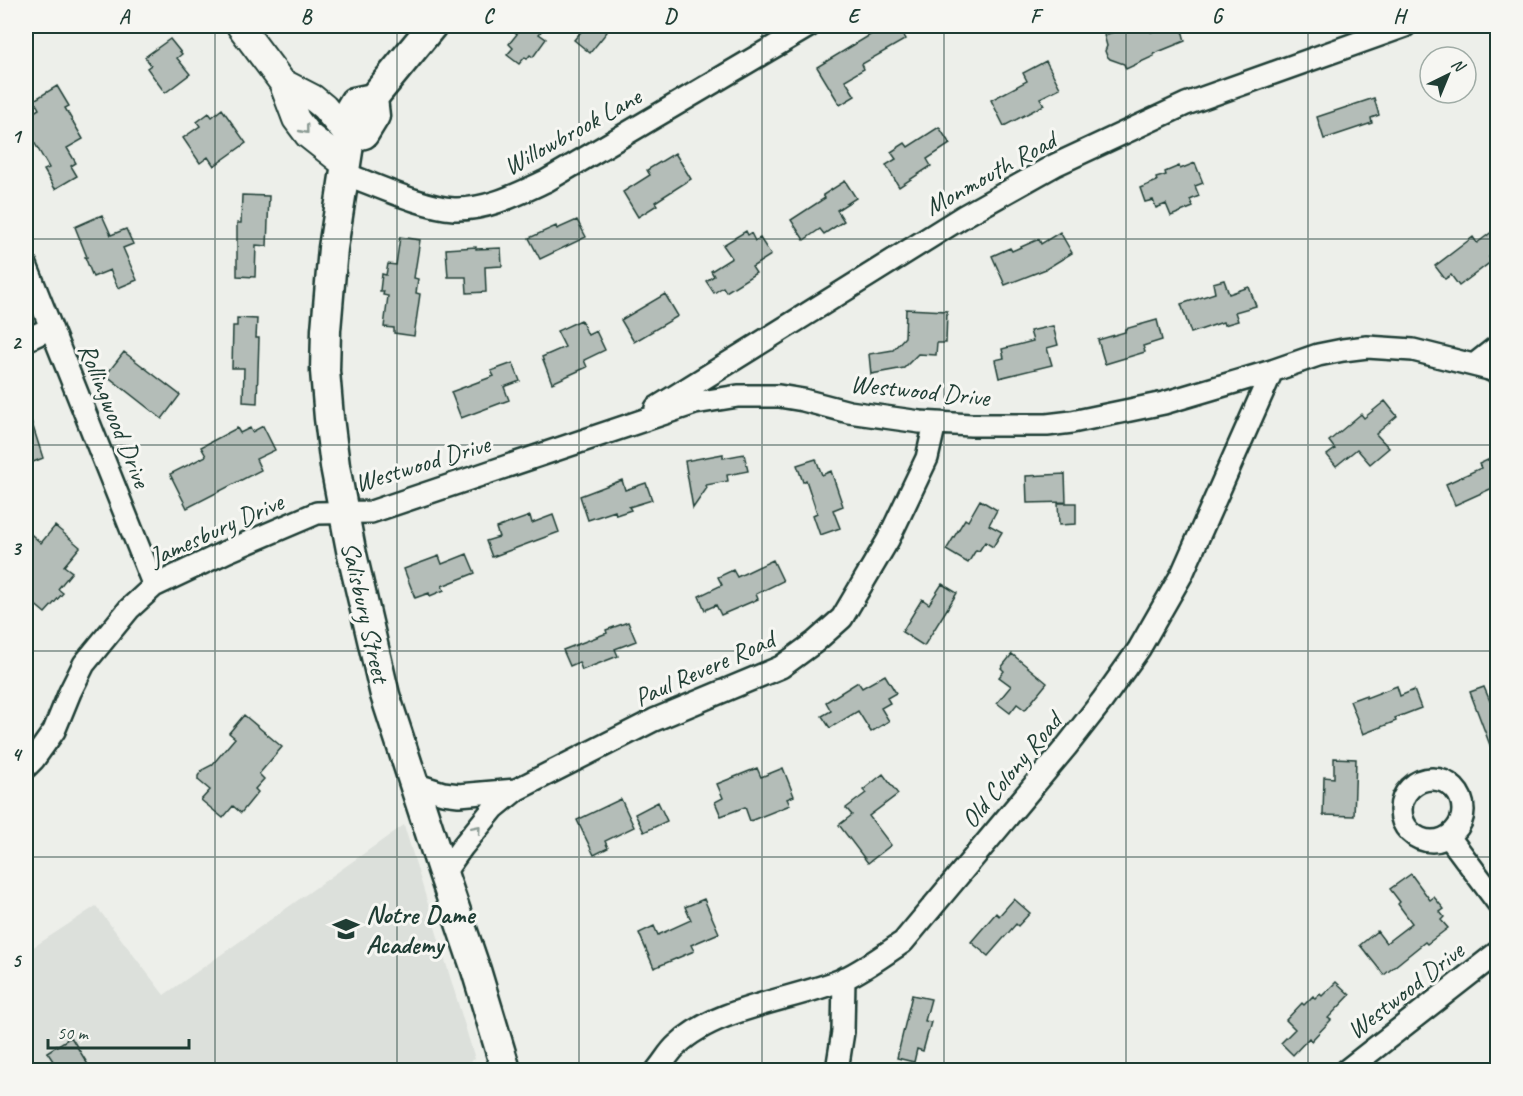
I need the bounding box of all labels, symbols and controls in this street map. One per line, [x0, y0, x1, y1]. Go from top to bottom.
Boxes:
text: A [119, 4, 131, 29]
text: B [301, 4, 313, 29]
text: C [483, 4, 495, 29]
text: D [664, 4, 678, 29]
text: E [848, 4, 862, 29]
text: F [1030, 4, 1044, 29]
text: G [1212, 4, 1225, 29]
text: H [1393, 4, 1408, 29]
north arrow [1418, 45, 1478, 105]
text: N [1447, 54, 1470, 78]
street label: Willowbrook Lane [498, 79, 648, 183]
street label: Monmouth Road [919, 122, 1065, 223]
one-way arrow [297, 123, 308, 134]
text: 1 [12, 124, 23, 149]
text: 2 [12, 330, 23, 355]
street label: Rollingwood Drive [71, 338, 159, 493]
street label: Westwood Drive [849, 367, 993, 414]
street label: Westwood Drive [351, 427, 495, 500]
street label: Jamesbury Drive [142, 485, 290, 574]
text: 3 [12, 536, 23, 561]
street label: Salisbury Street [333, 539, 398, 688]
street label: Paul Revere Road [629, 621, 783, 714]
street label: Old Colony Road [954, 703, 1072, 835]
text: 4 [12, 742, 24, 767]
one-way arrow [470, 825, 481, 836]
place label: Notre Dame Academy [366, 898, 476, 961]
school or university icon: Notre Dame Academy [331, 914, 361, 944]
street label: Westwood Drive [1340, 933, 1472, 1046]
text: 5 [12, 948, 23, 973]
scale bar [48, 1012, 189, 1050]
text: 50 m [57, 1022, 90, 1044]

